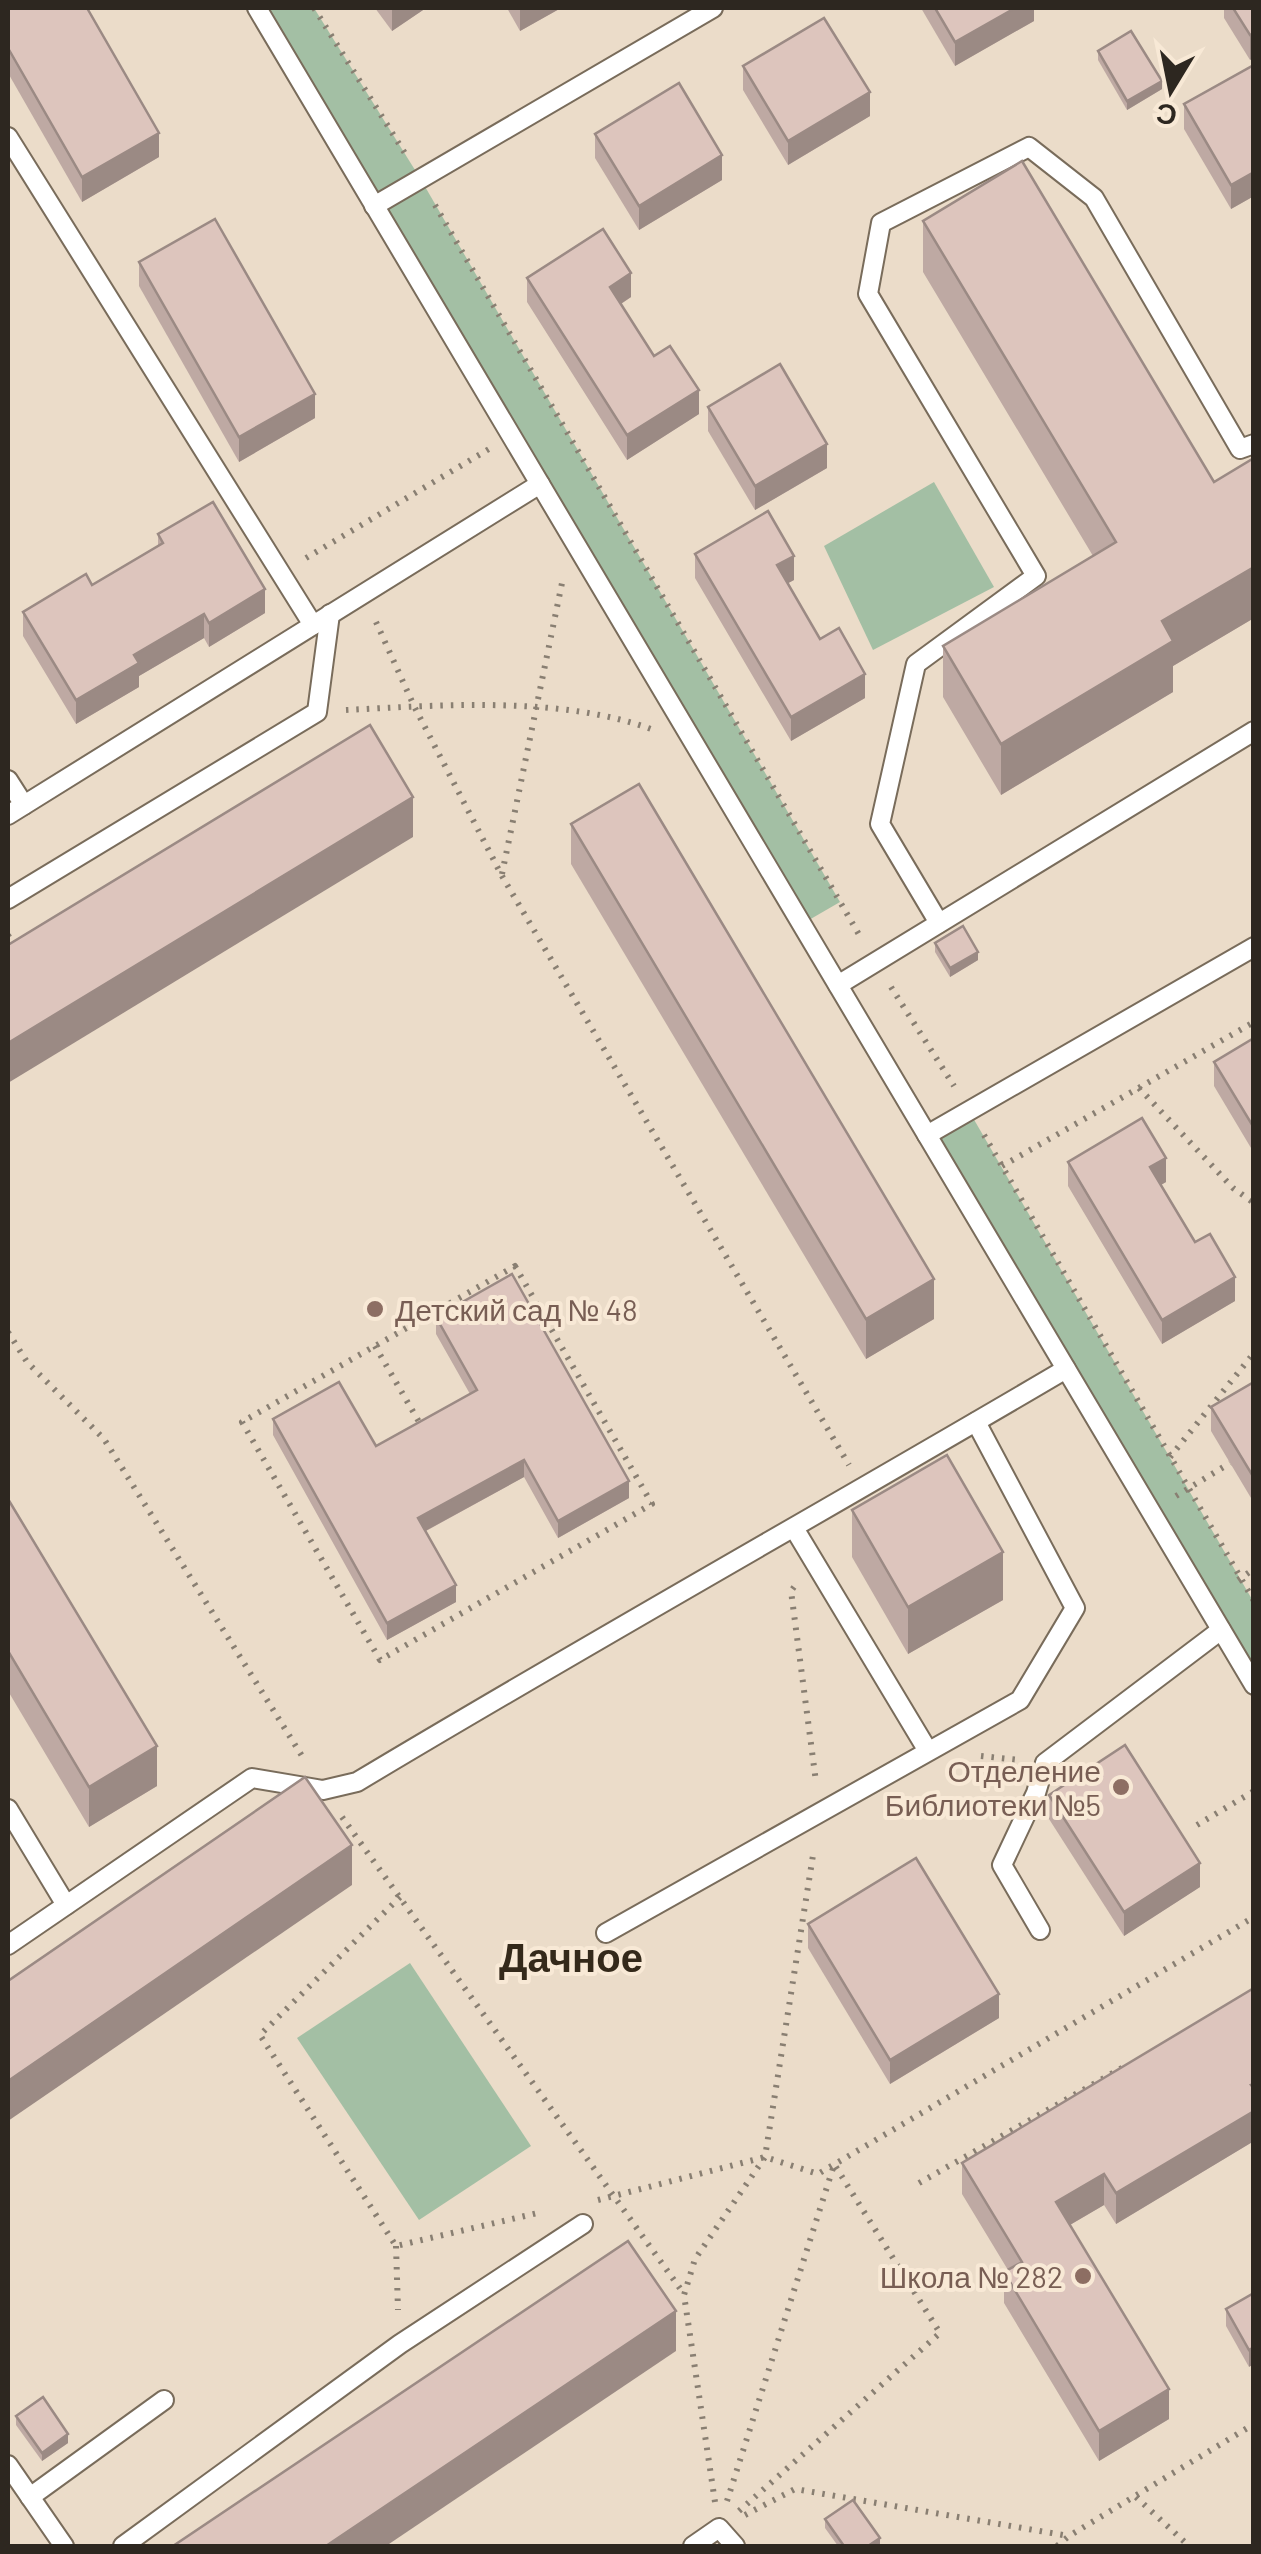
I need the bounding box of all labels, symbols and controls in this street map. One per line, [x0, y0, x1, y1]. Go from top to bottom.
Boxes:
north arrow [1121, 40, 1221, 140]
text: С [1154, 97, 1179, 134]
place label: Детский сад № 48 [395, 1291, 638, 1327]
marker: Детский сад № 48 [364, 1298, 386, 1320]
place label: Отделение Библиотеки №5 [885, 1752, 1101, 1822]
marker: Отделение Библиотеки №5 [1110, 1776, 1132, 1798]
district label: Дачное [499, 1932, 643, 1980]
place label: Школа № 282 [880, 2258, 1063, 2294]
marker: Школа № 282 [1072, 2265, 1094, 2287]

